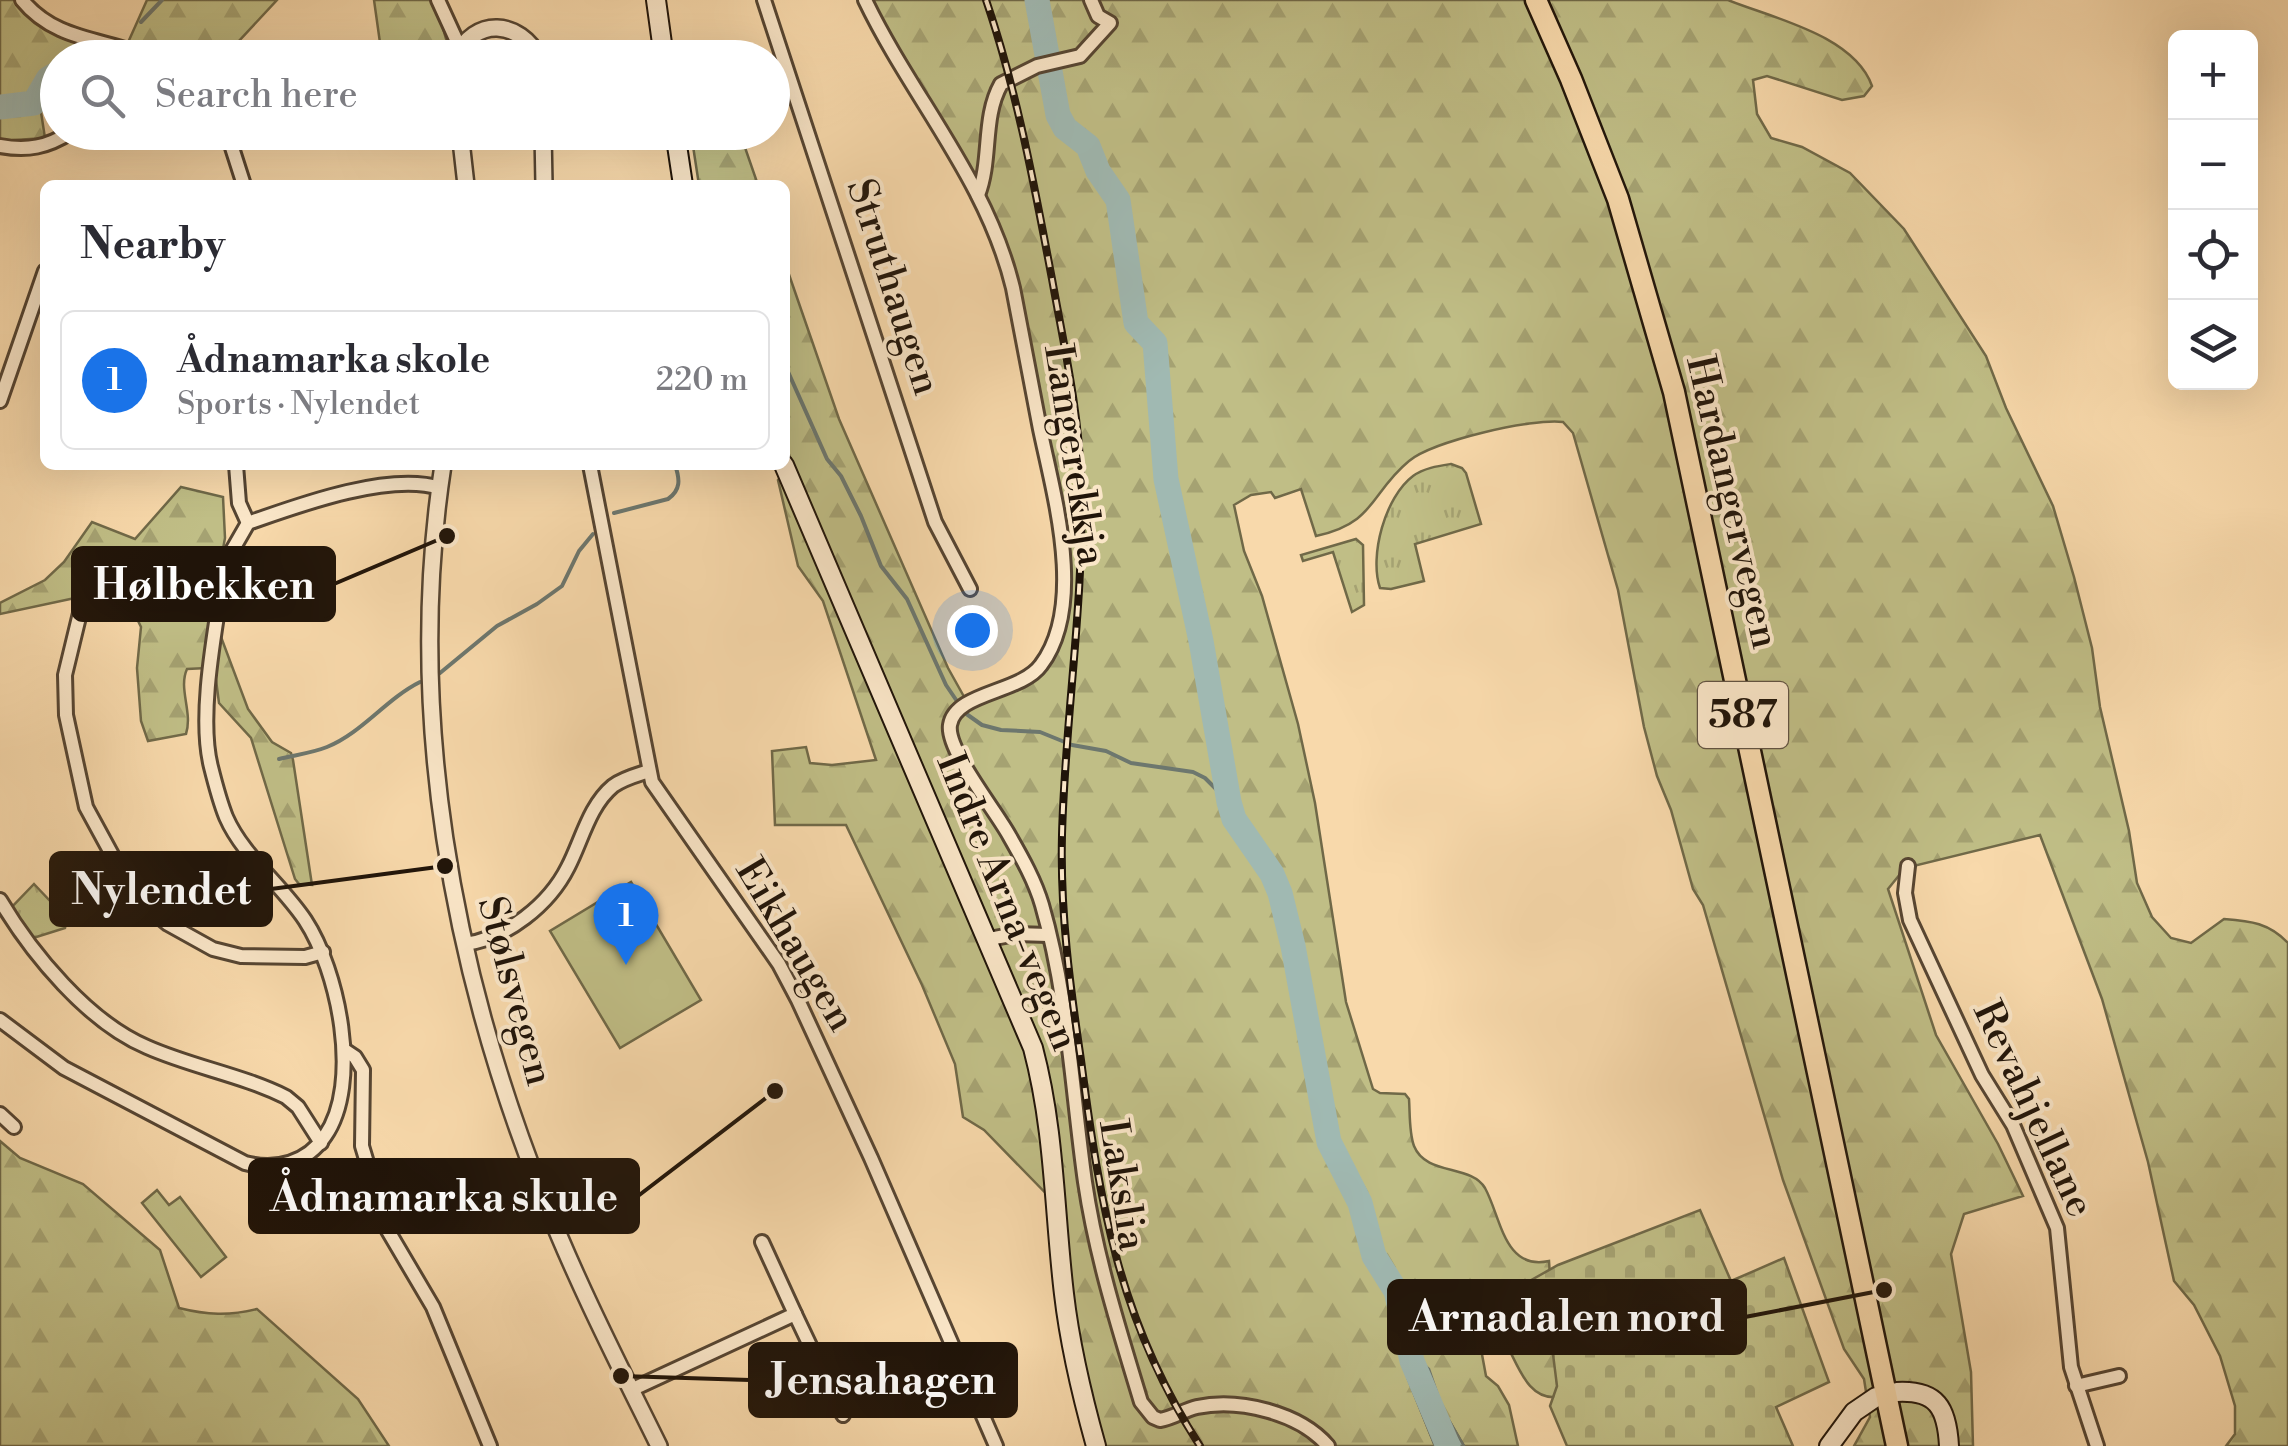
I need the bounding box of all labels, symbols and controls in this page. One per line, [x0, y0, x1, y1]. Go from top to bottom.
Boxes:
map controls [2168, 30, 2258, 390]
button: + [2168, 30, 2258, 120]
search box [40, 40, 790, 150]
icon: search [75, 68, 130, 123]
text: Search here [155, 72, 358, 119]
button: − [2168, 120, 2258, 210]
street label: Struthaugen [834, 173, 951, 402]
button: locate [2168, 210, 2258, 300]
text: Nearby [80, 219, 225, 272]
button: layers [2168, 300, 2258, 390]
text: Ådnamarka skole [177, 337, 490, 384]
street label: Langerekkja [1031, 341, 1116, 570]
street label: Hardangervegen [1673, 351, 1790, 654]
text: 1 [107, 360, 122, 400]
text: 220 m [656, 360, 748, 400]
text: Sports · Nylendet [177, 384, 420, 424]
callout: Hølbekken [73, 548, 334, 620]
text: Hølbekken [93, 560, 315, 613]
your location [947, 605, 998, 656]
road number: 587 [1698, 682, 1788, 748]
street label: Indre Arna-vegen [924, 746, 1089, 1058]
street label: Eikhaugen [723, 849, 866, 1041]
callout: Nylendet [51, 853, 271, 925]
text: Nylendet [71, 865, 252, 918]
pin: 1 [594, 882, 658, 965]
street label: Stølsvegen [465, 891, 564, 1091]
street label: Revahjellane [1960, 993, 2105, 1225]
street label: Lakslia [1087, 1116, 1157, 1255]
callout: Ådnamarka skule [250, 1160, 638, 1232]
text: Ådnamarka skule [269, 1167, 618, 1225]
callout: Arnadalen nord [1389, 1281, 1745, 1353]
text: Arnadalen nord [1408, 1292, 1725, 1345]
callout: Jensahagen [750, 1344, 1016, 1416]
text: Jensahagen [765, 1355, 996, 1408]

